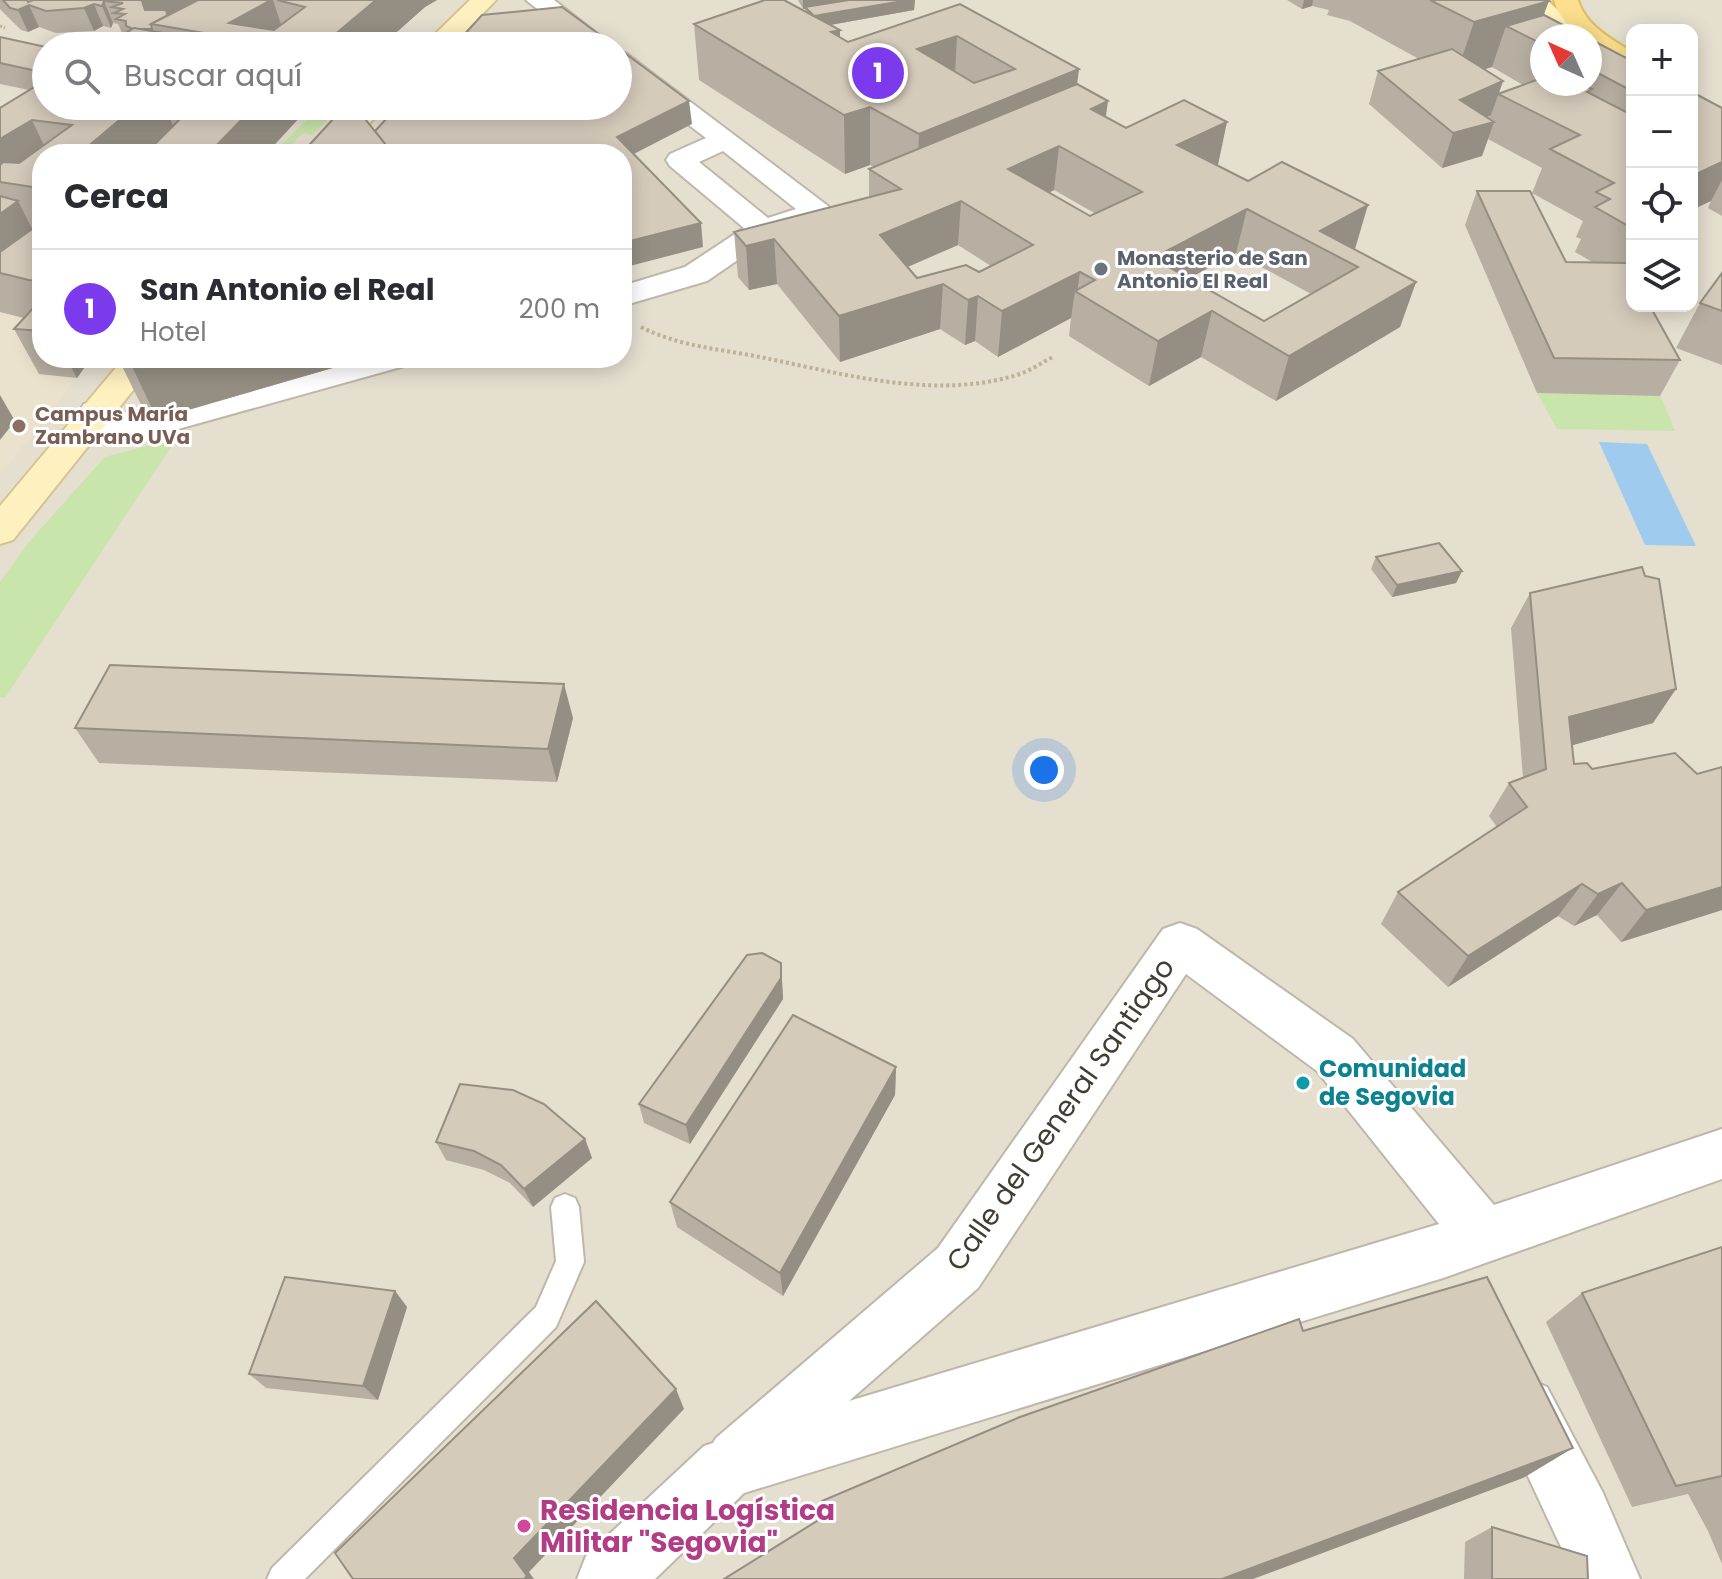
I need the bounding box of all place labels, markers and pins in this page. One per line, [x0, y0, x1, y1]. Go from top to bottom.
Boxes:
pin: 1 [852, 43, 904, 103]
place label: Monasterio de San Antonio El Real [1117, 244, 1308, 295]
marker: Monasterio de San Antonio El Real [1092, 260, 1110, 278]
place label: Campus María Zambrano UVa [35, 400, 190, 451]
marker: Campus María Zambrano UVa [10, 417, 28, 435]
place label: Comunidad de Segovia [1319, 1052, 1466, 1113]
marker: Comunidad de Segovia [1294, 1074, 1312, 1092]
place label: Residencia Logística Militar "Segovia" [540, 1491, 835, 1562]
marker: Residencia Logística Militar "Segovia" [515, 1517, 533, 1535]

